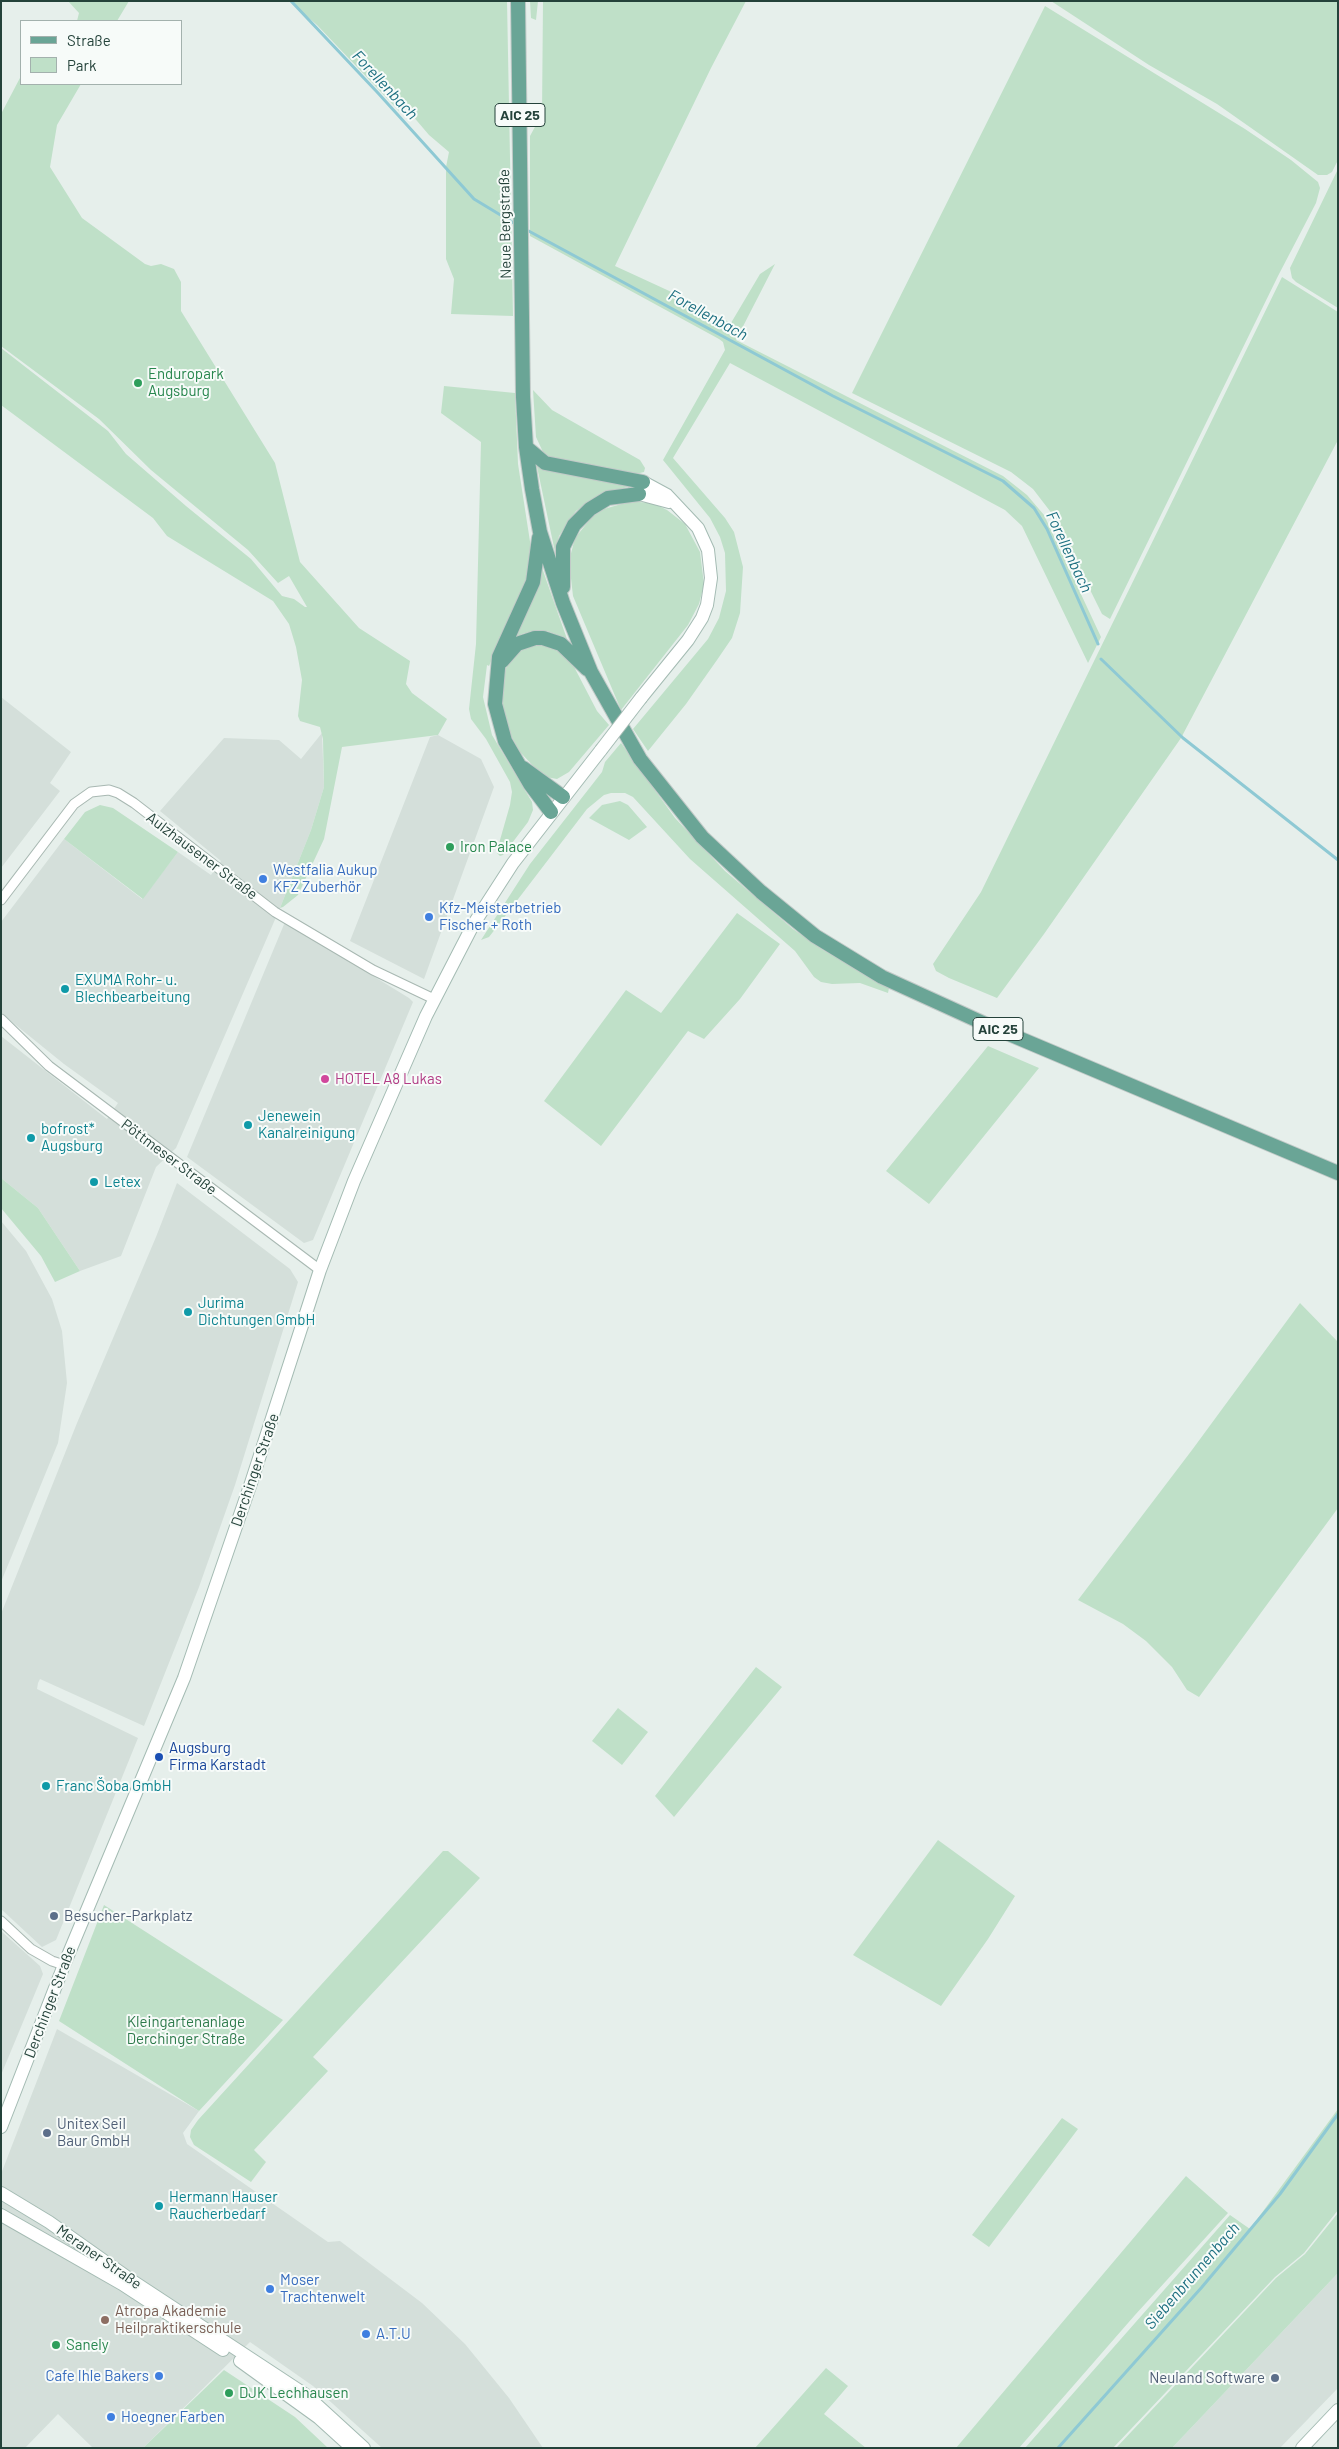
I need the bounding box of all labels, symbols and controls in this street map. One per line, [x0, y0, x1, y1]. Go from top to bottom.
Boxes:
legend [20, 20, 182, 85]
text: Straße [67, 31, 111, 49]
water label: Forellenbach [348, 46, 422, 124]
text: Park [67, 56, 96, 74]
road number: AIC 25 [495, 104, 545, 126]
street label: Neue Bergstraße [495, 169, 515, 279]
water label: Forellenbach [665, 285, 751, 345]
place label: Enduropark Augsburg [148, 365, 224, 400]
marker: Enduropark Augsburg [132, 377, 144, 389]
water label: Forellenbach [1042, 508, 1096, 596]
street label: Aulzhausener Straße [143, 808, 261, 904]
place label: Iron Palace [460, 838, 532, 856]
marker: Iron Palace [444, 841, 456, 853]
place label: Westfalia Aukup KFZ Zuberhör [273, 861, 378, 896]
marker: Westfalia Aukup KFZ Zuberhör [257, 873, 269, 885]
place label: Kfz-Meisterbetrieb Fischer + Roth [439, 899, 561, 934]
marker: Kfz-Meisterbetrieb Fischer + Roth [423, 911, 435, 923]
place label: EXUMA Rohr- u. Blechbearbeitung [75, 971, 190, 1006]
marker: EXUMA Rohr- u. Blechbearbeitung [59, 983, 71, 995]
road number: AIC 25 [973, 1018, 1023, 1040]
place label: HOTEL A8 Lukas [335, 1070, 442, 1088]
marker: HOTEL A8 Lukas [319, 1073, 331, 1085]
place label: Jenewein Kanalreinigung [258, 1107, 355, 1142]
street label: Pöttmeser Straße [118, 1115, 220, 1199]
marker: Jenewein Kanalreinigung [242, 1119, 254, 1131]
place label: bofrost* Augsburg [41, 1120, 103, 1155]
marker: bofrost* Augsburg [25, 1132, 37, 1144]
place label: Letex [104, 1173, 141, 1191]
marker: Letex [88, 1176, 100, 1188]
place label: Jurima Dichtungen GmbH [198, 1294, 315, 1329]
marker: Jurima Dichtungen GmbH [182, 1306, 194, 1318]
street label: Derchinger Straße [227, 1411, 283, 1529]
place label: Augsburg Firma Karstadt [169, 1739, 266, 1774]
marker: Augsburg Firma Karstadt [153, 1751, 165, 1763]
place label: Franc Šoba GmbH [56, 1777, 172, 1795]
marker: Franc Šoba GmbH [40, 1780, 52, 1792]
place label: Besucher-Parkplatz [64, 1907, 193, 1925]
marker: Besucher-Parkplatz [48, 1910, 60, 1922]
street label: Derchinger Straße [20, 1943, 80, 2061]
park label: Kleingartenanlage Derchinger Straße [127, 2013, 245, 2048]
place label: Unitex Seil Baur GmbH [57, 2115, 130, 2150]
marker: Unitex Seil Baur GmbH [41, 2127, 53, 2139]
place label: Hermann Hauser Raucherbedarf [169, 2188, 278, 2223]
marker: Hermann Hauser Raucherbedarf [153, 2200, 165, 2212]
water label: Siebenbrunnenbach [1140, 2219, 1244, 2333]
street label: Meraner Straße [53, 2221, 145, 2293]
place label: Moser Trachtenwelt [280, 2271, 365, 2306]
marker: Moser Trachtenwelt [264, 2283, 276, 2295]
place label: Atropa Akademie Heilpraktikerschule [115, 2302, 241, 2337]
marker: Atropa Akademie Heilpraktikerschule [99, 2314, 111, 2326]
place label: A.T.U [376, 2325, 411, 2343]
marker: A.T.U [360, 2328, 372, 2340]
place label: Sanely [66, 2336, 109, 2354]
marker: Sanely [50, 2339, 62, 2351]
place label: Cafe Ihle Bakers [46, 2367, 149, 2385]
place label: Neuland Software [1149, 2369, 1265, 2387]
marker: Cafe Ihle Bakers [153, 2370, 165, 2382]
marker: Neuland Software [1269, 2372, 1281, 2384]
place label: DJK Lechhausen [239, 2384, 349, 2402]
marker: DJK Lechhausen [223, 2387, 235, 2399]
place label: Hoegner Farben [121, 2408, 225, 2426]
marker: Hoegner Farben [105, 2411, 117, 2423]

